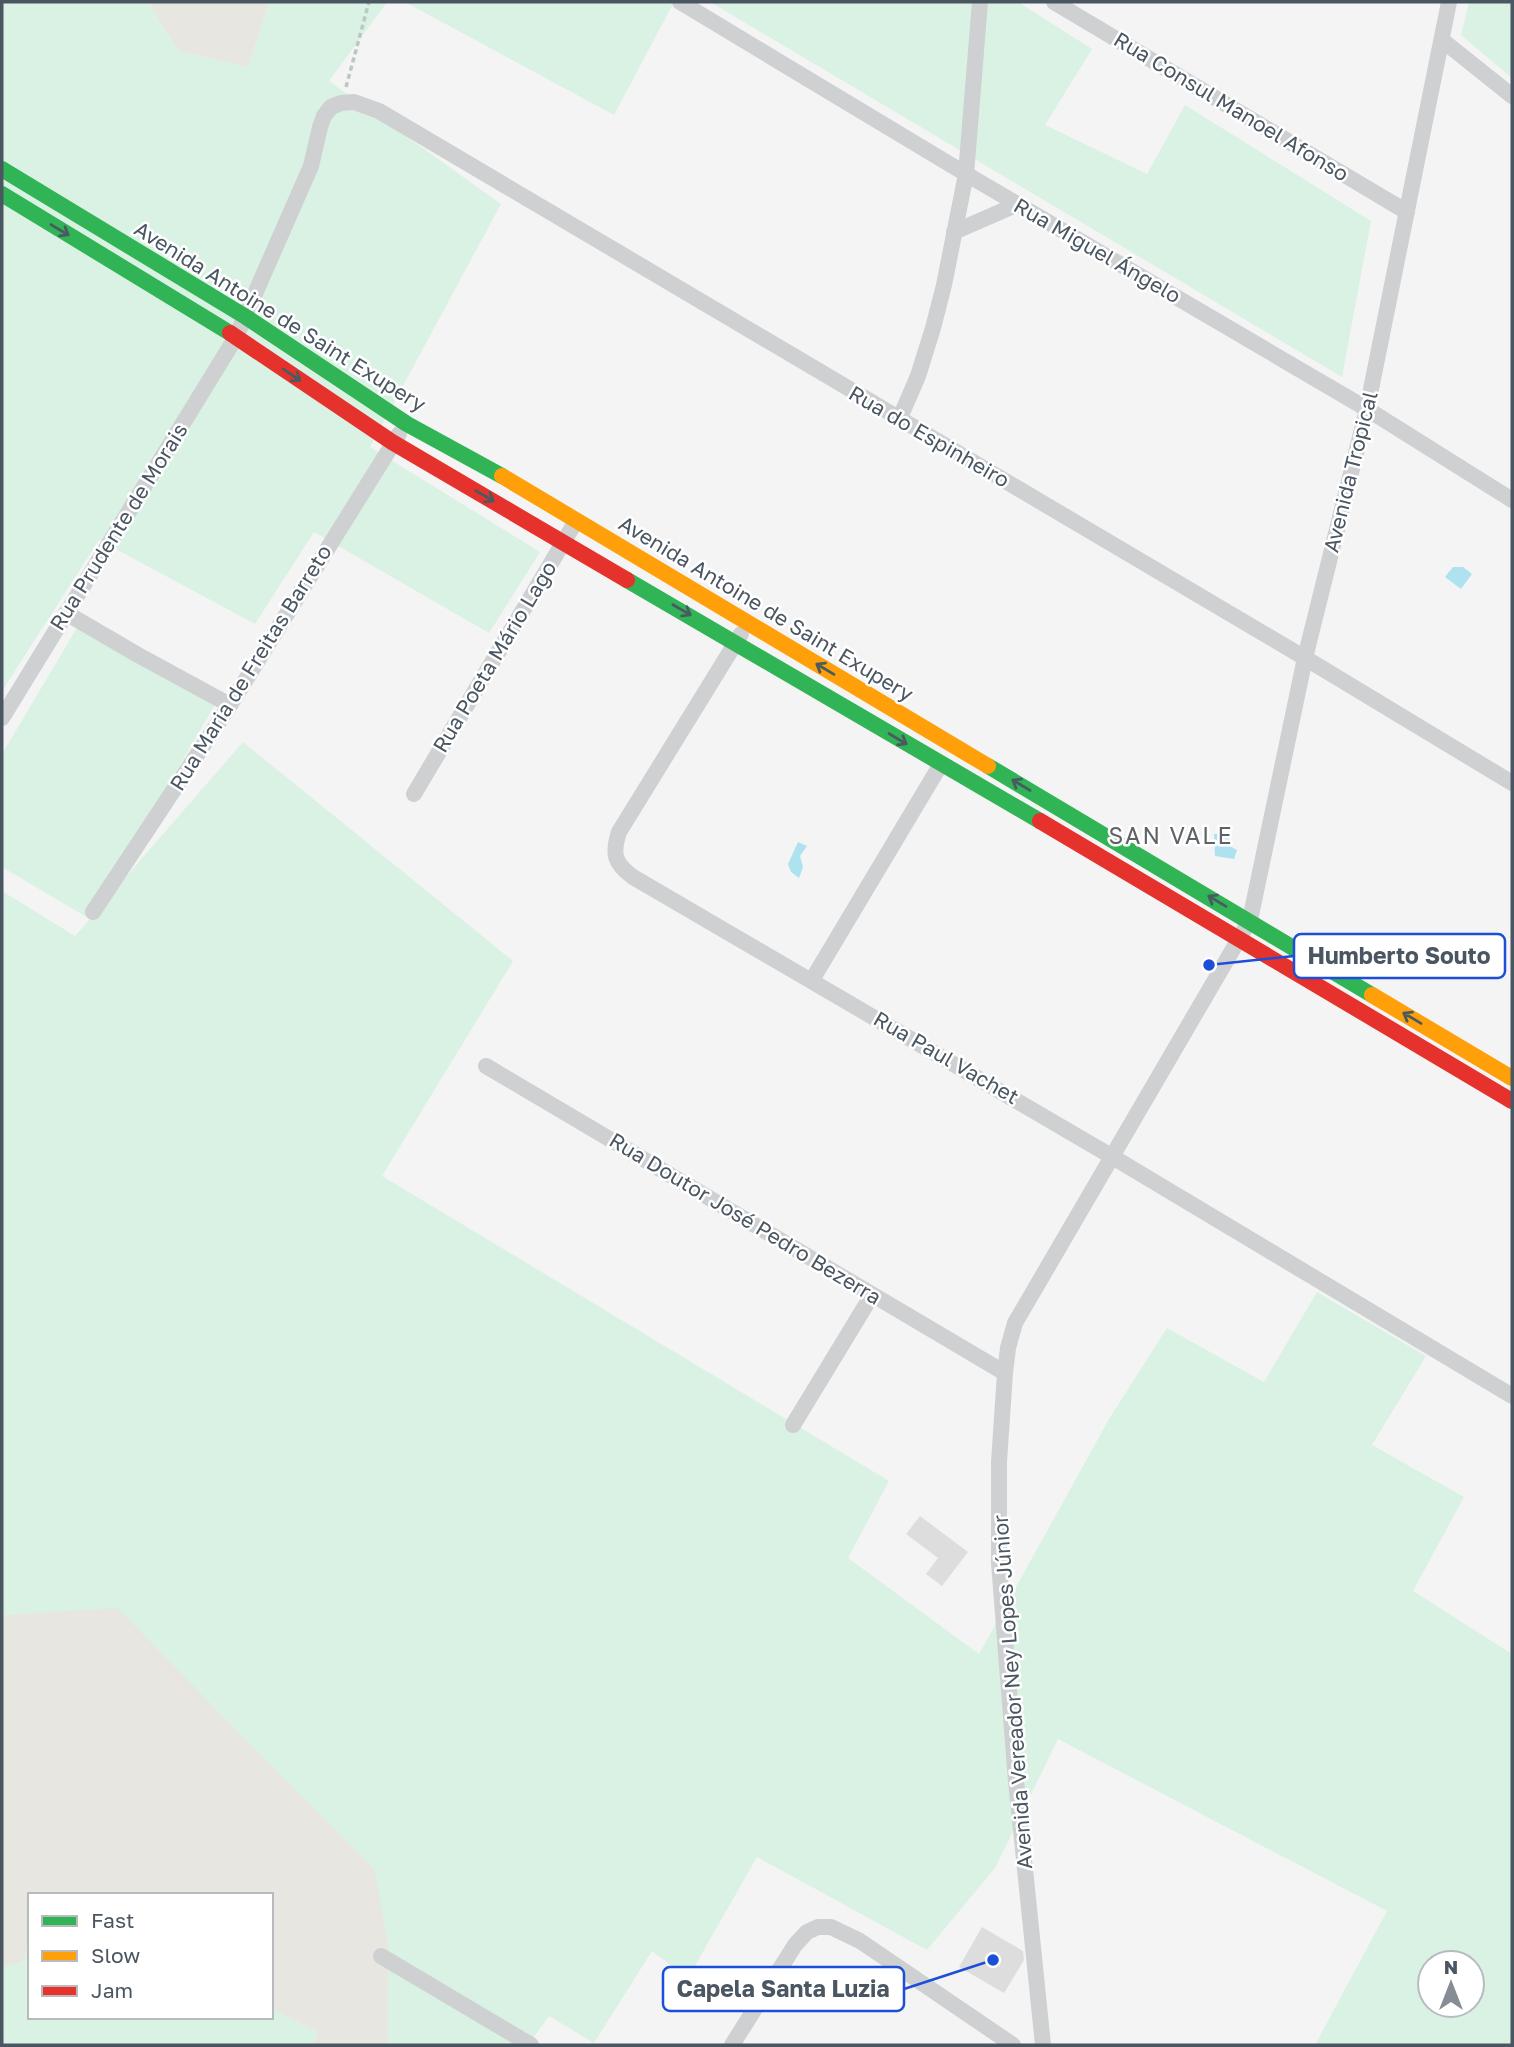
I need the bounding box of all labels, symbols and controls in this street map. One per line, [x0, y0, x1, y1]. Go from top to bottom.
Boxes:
street label: Rua Consul Manoel Afonso [1109, 26, 1354, 187]
street label: Rua Miguel Ángelo [1009, 192, 1186, 308]
street label: Avenida Antoine de Saint Exupery [130, 215, 431, 417]
one-way arrow [50, 223, 70, 237]
one-way arrow [282, 368, 302, 382]
street label: Rua do Espinheiro [845, 380, 1014, 493]
street label: Avenida Tropical [1317, 388, 1383, 555]
street label: Rua Prudente de Morais [44, 418, 193, 635]
one-way arrow [475, 489, 495, 503]
street label: Avenida Antoine de Saint Exupery [615, 510, 919, 707]
street label: Rua Maria de Freitas Barreto [164, 540, 337, 795]
street label: Rua Poeta Mário Lago [427, 556, 562, 757]
one-way arrow [671, 603, 691, 617]
one-way arrow [816, 662, 836, 676]
one-way arrow [888, 732, 908, 746]
one-way arrow [1011, 778, 1031, 792]
district label: SAN VALE [1108, 821, 1234, 849]
one-way arrow [1207, 894, 1227, 908]
callout: Humberto Souto [1294, 934, 1505, 978]
text: Humberto Souto [1307, 941, 1491, 969]
street label: Rua Paul Vachet [869, 1005, 1024, 1109]
one-way arrow [1402, 1011, 1422, 1025]
street label: Rua Doutor José Pedro Bezerra [605, 1127, 886, 1310]
street label: Avenida Vereador Ney Lopes Júnior [987, 1514, 1037, 1870]
legend [28, 1893, 273, 2019]
text: Fast [91, 1907, 134, 1933]
text: Slow [91, 1942, 140, 1968]
north arrow [1416, 1949, 1486, 2019]
text: N [1444, 1955, 1458, 1978]
callout: Capela Santa Luzia [663, 1967, 904, 2011]
text: Capela Santa Luzia [676, 1974, 890, 2002]
text: Jam [91, 1977, 133, 2003]

